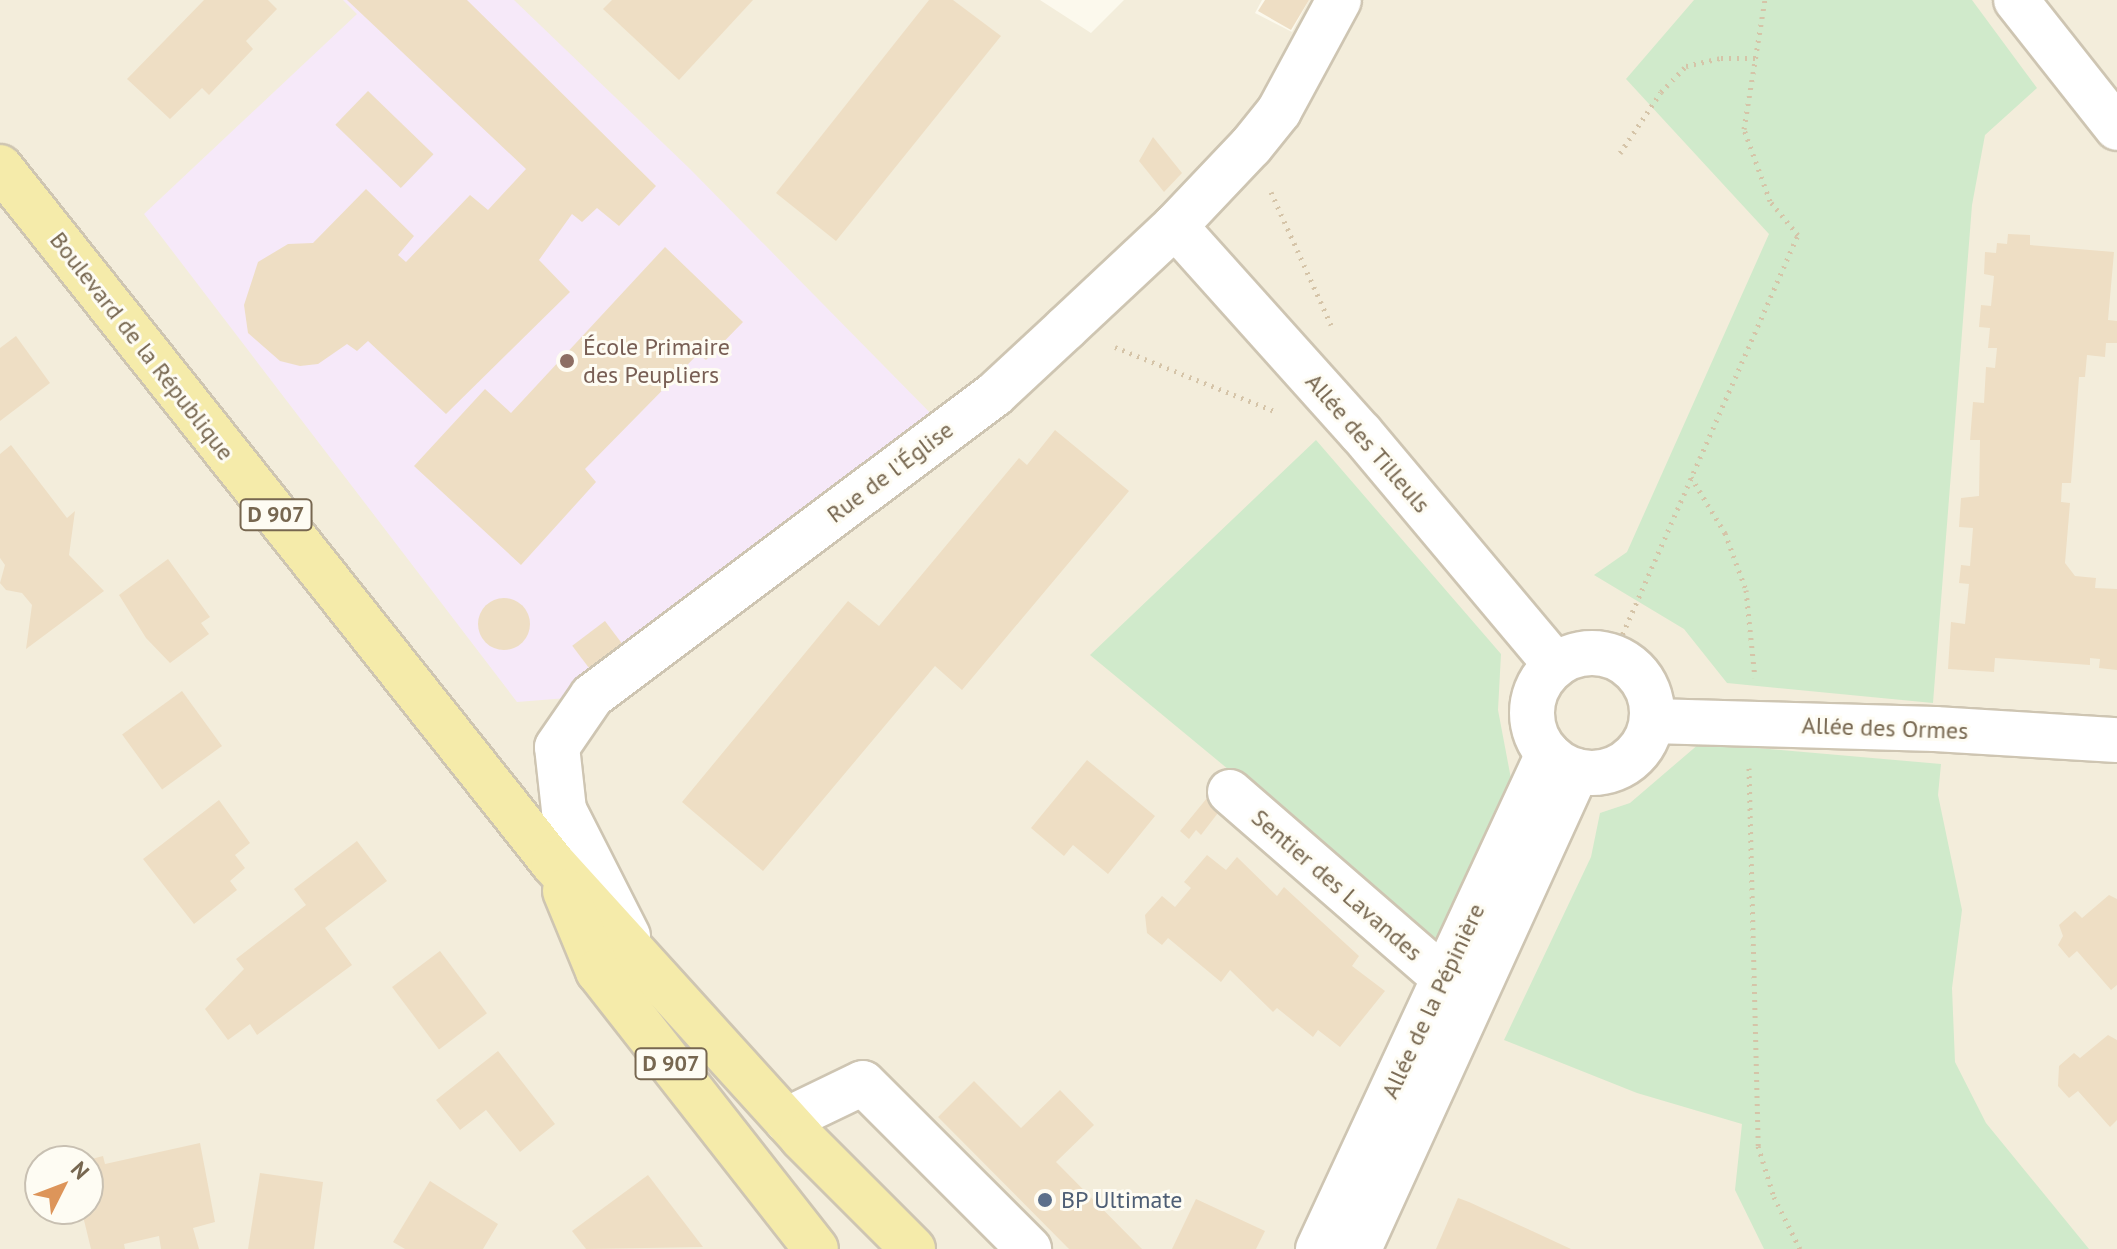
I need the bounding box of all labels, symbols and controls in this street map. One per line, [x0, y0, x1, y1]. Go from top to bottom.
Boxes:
street label: Boulevard de la République [44, 226, 240, 466]
place label: École Primaire des Peupliers [583, 333, 730, 389]
marker: École Primaire des Peupliers [558, 352, 576, 370]
street label: Allée des Tilleuls [1299, 367, 1437, 519]
street label: Rue de l'Église [821, 415, 959, 529]
road number: D 907 [238, 497, 314, 533]
street label: Allée des Ormes [1801, 711, 1969, 745]
street label: Sentier des Lavandes [1246, 803, 1428, 967]
street label: Allée de la Pépinière [1375, 899, 1491, 1103]
road number: D 907 [633, 1046, 709, 1082]
north arrow [24, 1145, 104, 1225]
text: N [65, 1156, 96, 1185]
place label: BP Ultimate [1061, 1186, 1184, 1214]
marker: BP Ultimate [1036, 1191, 1054, 1209]

